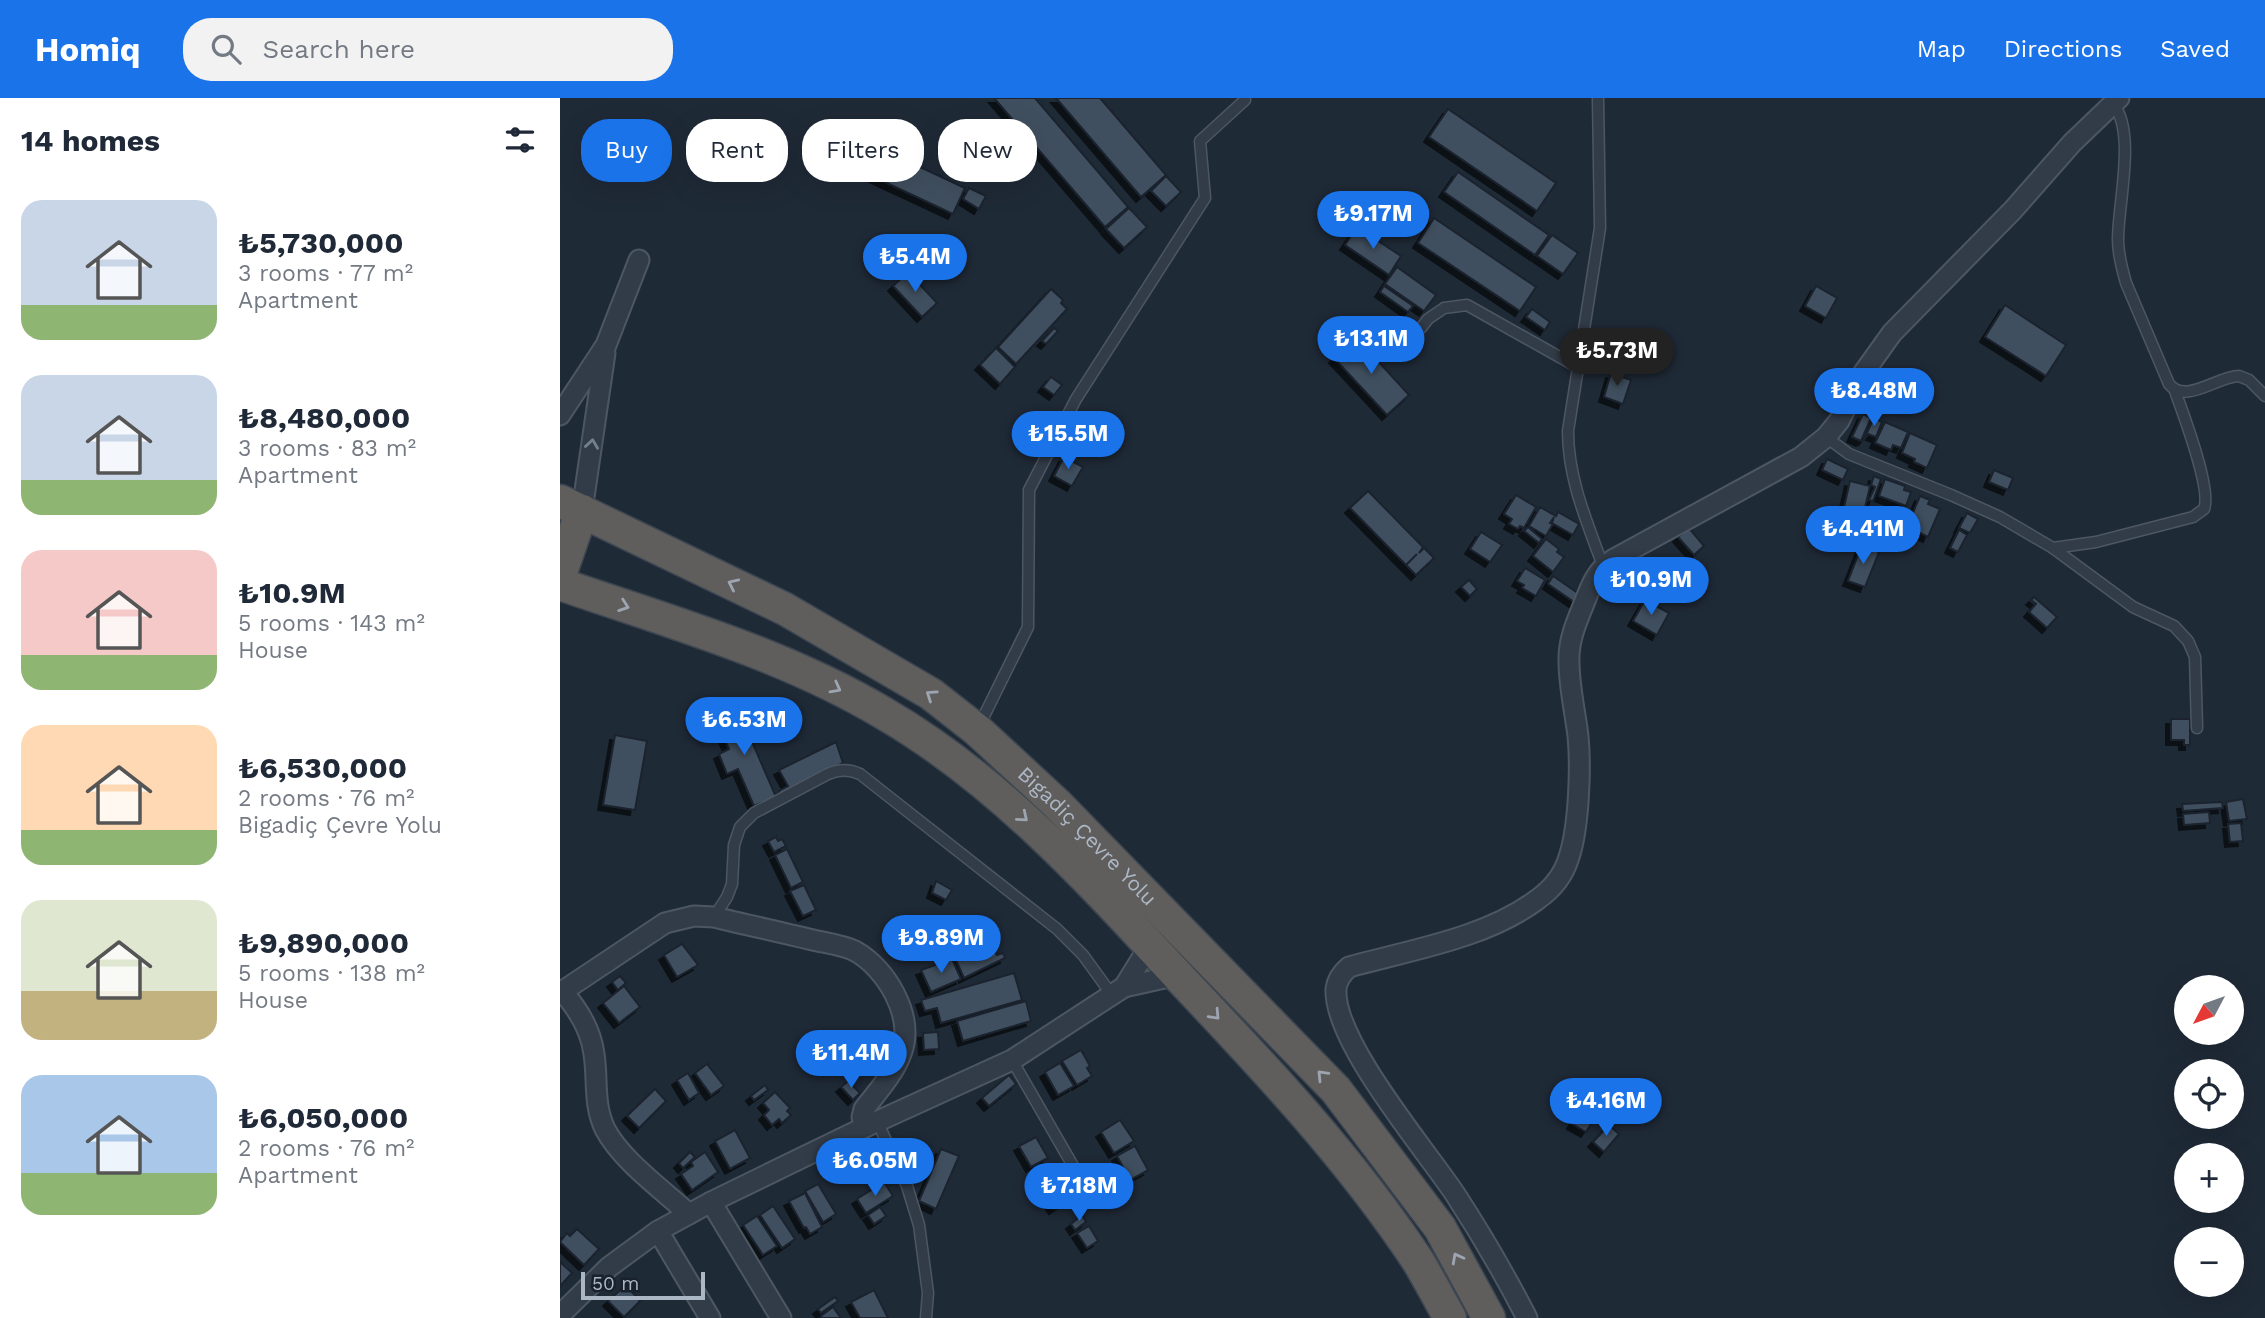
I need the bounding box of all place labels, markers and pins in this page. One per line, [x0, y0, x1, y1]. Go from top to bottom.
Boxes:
pin: ₺9.17M [1316, 192, 1430, 251]
pin: ₺5.4M [866, 234, 964, 294]
pin: ₺13.1M [1314, 316, 1428, 376]
pin: ₺5.73M [1560, 328, 1674, 388]
pin: ₺8.48M [1817, 368, 1931, 428]
pin: ₺15.5M [1011, 412, 1125, 471]
pin: ₺4.41M [1806, 506, 1920, 566]
pin: ₺10.9M [1594, 558, 1708, 617]
pin: ₺6.53M [687, 698, 801, 757]
pin: ₺9.89M [884, 916, 998, 975]
pin: ₺11.4M [794, 1030, 908, 1090]
pin: ₺4.16M [1549, 1079, 1663, 1138]
pin: ₺6.05M [818, 1138, 932, 1198]
pin: ₺7.18M [1022, 1164, 1136, 1223]

